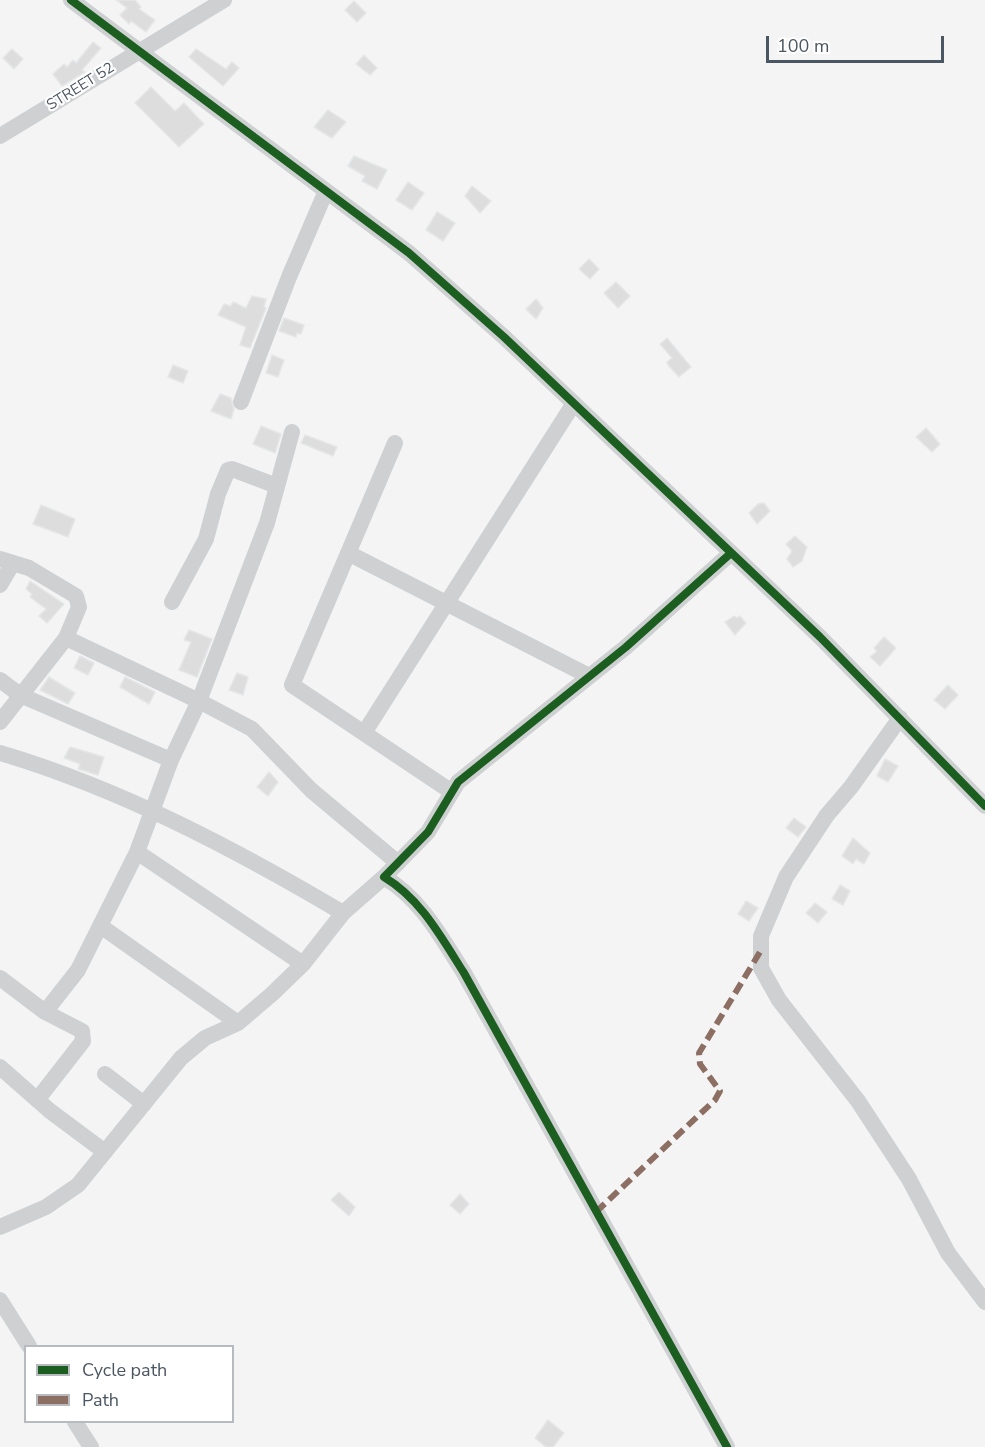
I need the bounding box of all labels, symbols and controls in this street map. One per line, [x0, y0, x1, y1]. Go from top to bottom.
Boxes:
scale bar [769, 24, 948, 62]
text: 100 m [777, 34, 829, 58]
street label: STREET 52 [44, 59, 118, 115]
legend [24, 1345, 234, 1423]
text: Cycle path [82, 1358, 167, 1382]
text: Path [82, 1388, 119, 1412]

